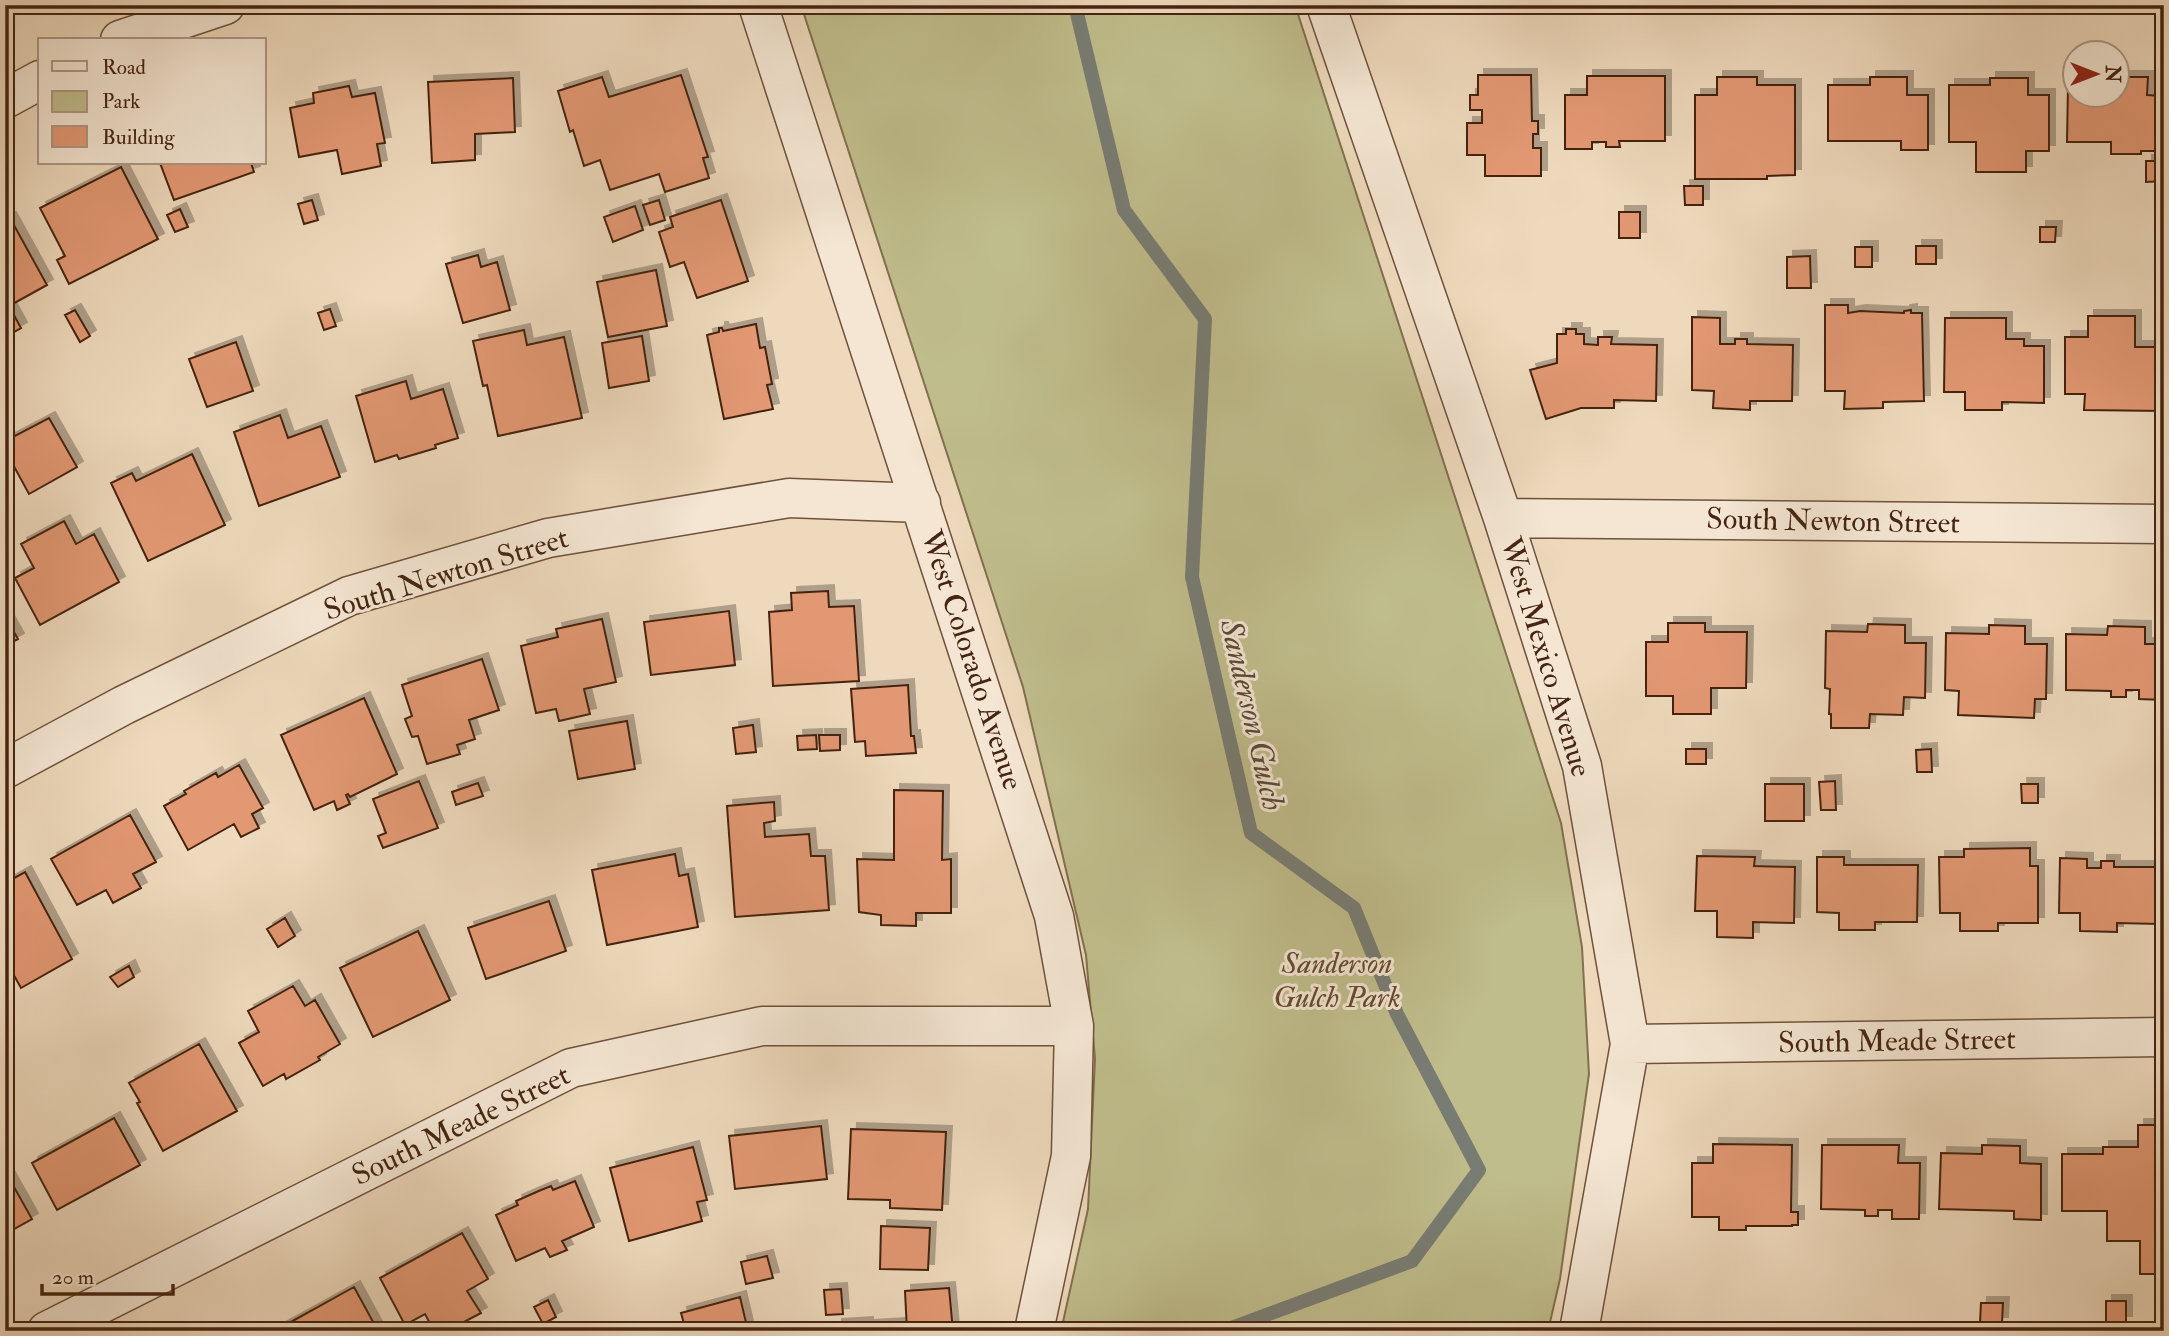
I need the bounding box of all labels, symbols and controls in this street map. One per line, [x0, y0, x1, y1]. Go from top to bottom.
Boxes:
legend [38, 38, 266, 164]
north arrow [2060, 38, 2130, 108]
text: Road [102, 54, 147, 81]
text: N [2100, 64, 2124, 83]
text: Park [102, 88, 140, 115]
text: Building [102, 124, 175, 151]
street label: South Newton Street [1706, 500, 1960, 542]
street label: South Newton Street [319, 519, 573, 629]
street label: West Colorado Avenue [912, 525, 1031, 795]
street label: West Mexico Avenue [1492, 532, 1600, 781]
water label: Sanderson Gulch [1210, 615, 1293, 815]
park label: Sanderson Gulch Park [1273, 945, 1401, 1016]
street label: South Meade Street [1778, 1020, 2016, 1062]
street label: South Meade Street [346, 1056, 576, 1194]
scale bar [42, 1252, 173, 1296]
text: 20 m [52, 1264, 94, 1291]

